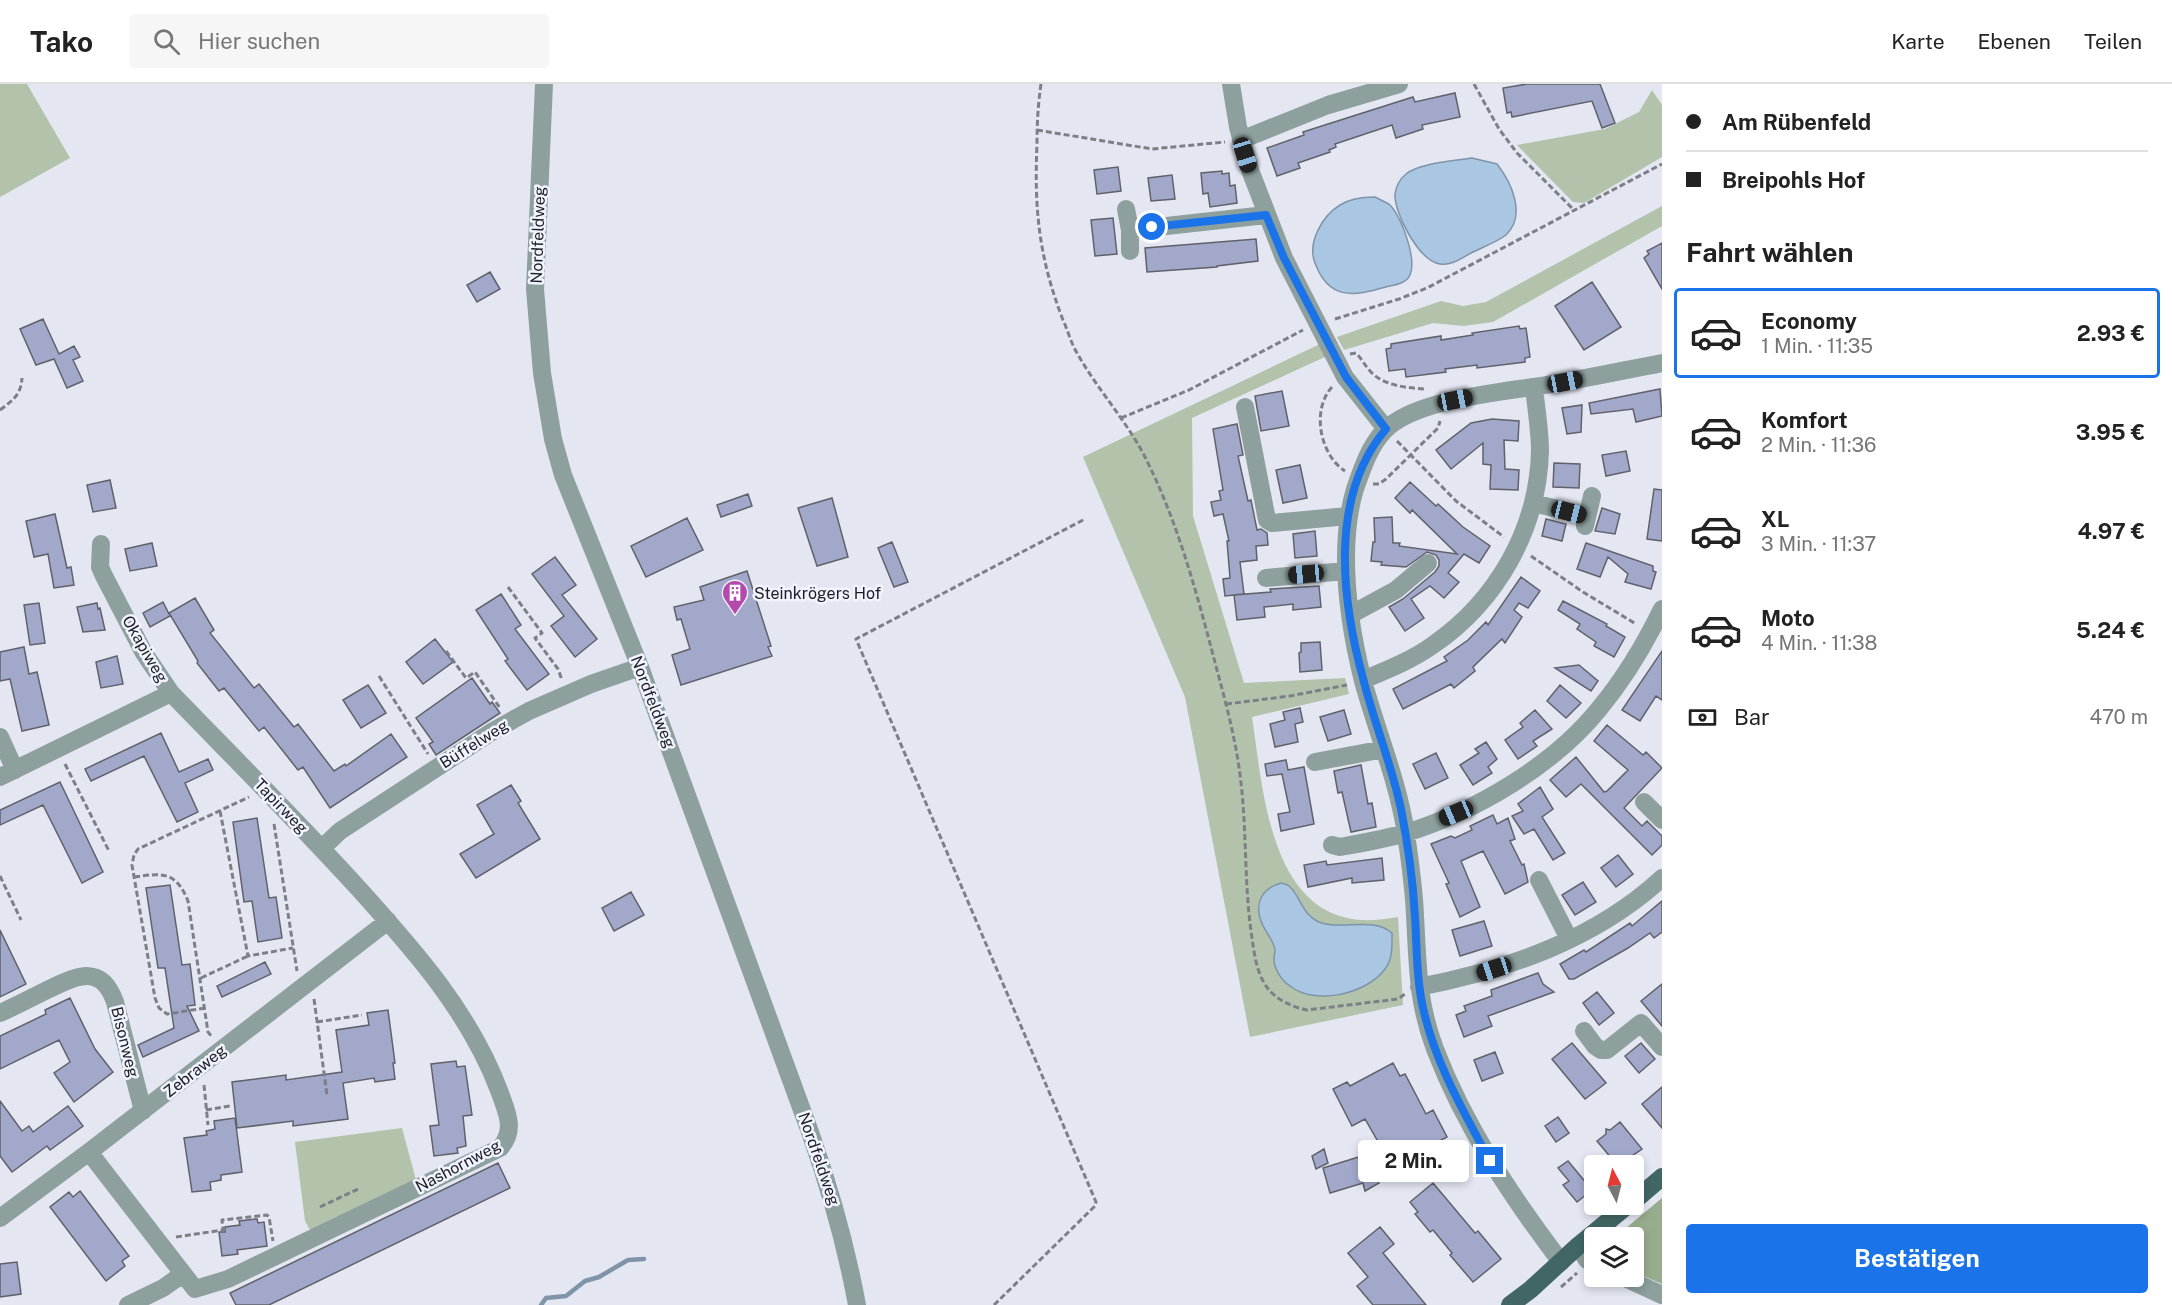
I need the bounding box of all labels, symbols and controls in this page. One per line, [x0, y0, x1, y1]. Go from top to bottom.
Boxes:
search box [129, 14, 549, 68]
text: Tako [30, 25, 93, 58]
icon: search [150, 25, 183, 58]
text: Hier suchen [198, 28, 320, 54]
text: Karte [1891, 29, 1945, 54]
text: Ebenen [1978, 29, 2051, 54]
text: Teilen [2084, 29, 2142, 54]
text: Am Rübenfeld [1722, 109, 1871, 135]
car [1231, 135, 1259, 175]
text: Breipohls Hof [1722, 167, 1865, 193]
street label: Nordfeldweg [527, 186, 549, 284]
route start [1138, 213, 1165, 240]
text: Fahrt wählen [1686, 236, 1854, 268]
icon: car [1689, 306, 1743, 360]
text: Economy [1761, 308, 1857, 334]
text: 2.93 € [2077, 320, 2145, 346]
text: 1 Min. · 11:35 [1761, 334, 1873, 358]
car [1546, 370, 1584, 394]
car [1436, 388, 1474, 412]
icon: car [1689, 405, 1743, 459]
text: Komfort [1761, 407, 1848, 433]
text: 3.95 € [2076, 419, 2145, 445]
text: 2 Min. · 11:36 [1761, 433, 1876, 457]
car [1549, 499, 1589, 525]
icon: car [1689, 504, 1743, 558]
text: XL [1761, 506, 1789, 532]
text: 4.97 € [2077, 518, 2145, 544]
text: 3 Min. · 11:37 [1761, 532, 1876, 556]
car [1287, 563, 1325, 585]
building icon: Steinkrögers Hof [720, 578, 750, 616]
place label: Steinkrögers Hof [754, 584, 881, 603]
icon: car [1689, 603, 1743, 657]
text: Moto [1761, 605, 1815, 631]
street label: Okapiweg [118, 612, 172, 686]
text: 5.24 € [2076, 617, 2145, 643]
text: 4 Min. · 11:38 [1761, 631, 1878, 655]
street label: Nordfeldweg [627, 653, 679, 751]
icon: cash [1686, 701, 1719, 734]
text: Bar [1734, 704, 1770, 730]
text: 470 m [2089, 705, 2148, 729]
street label: Büffelweg [436, 716, 512, 772]
street label: Tapirweg [250, 775, 312, 837]
car [1436, 798, 1476, 828]
car [1474, 955, 1514, 983]
street label: Bisonweg [107, 1005, 143, 1079]
street label: Zebraweg [160, 1041, 230, 1101]
street label: Nordfeldweg [794, 1110, 844, 1208]
street label: Nashornweg [412, 1136, 504, 1196]
callout: 2 Min. [1358, 1140, 1469, 1182]
route end [1476, 1147, 1503, 1174]
text: 2 Min. [1384, 1149, 1443, 1173]
north arrow [1584, 1155, 1644, 1215]
map controls [1584, 1155, 1644, 1287]
button: Bestätigen [1686, 1224, 2148, 1293]
button: layers [1584, 1227, 1644, 1287]

